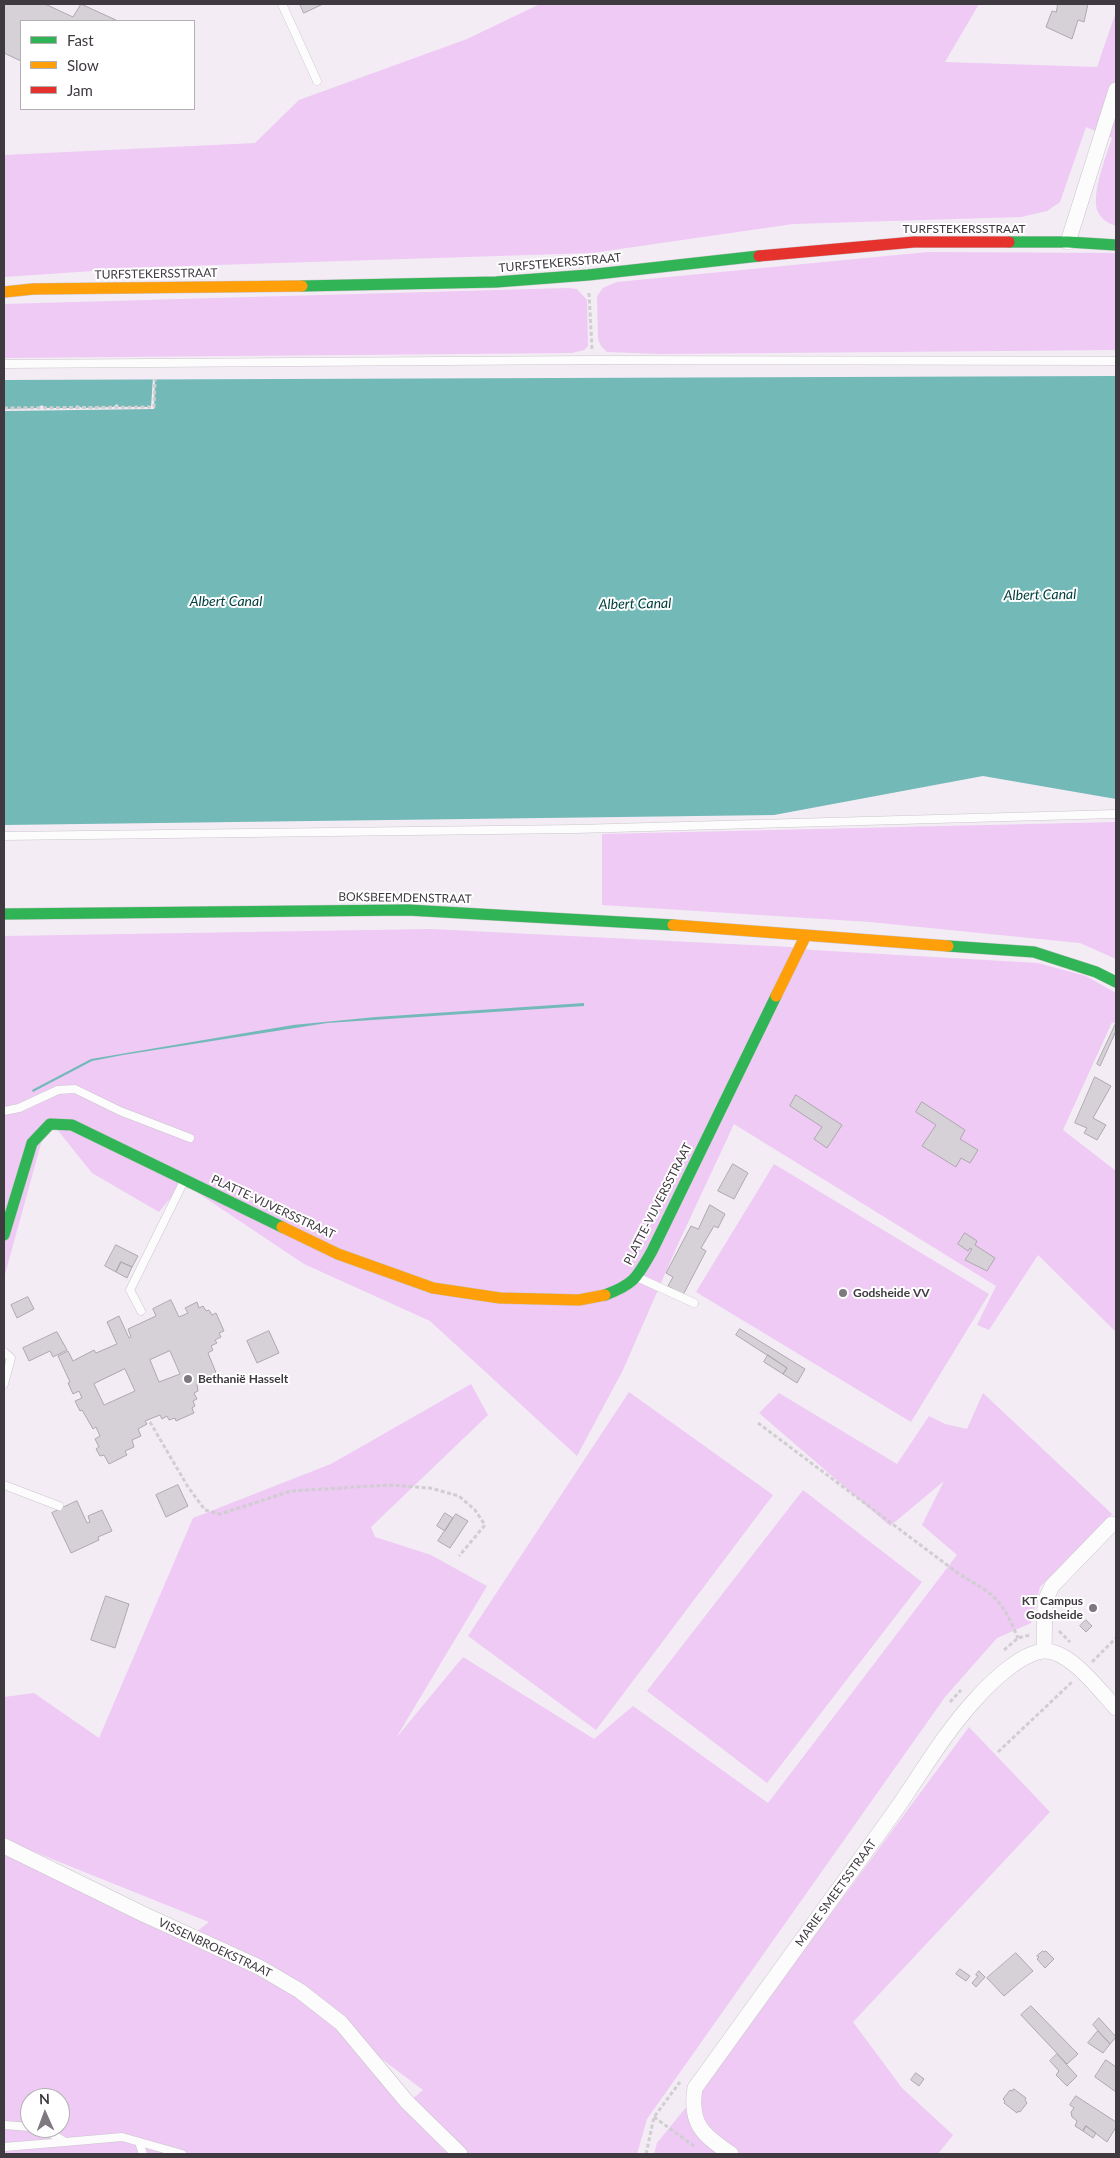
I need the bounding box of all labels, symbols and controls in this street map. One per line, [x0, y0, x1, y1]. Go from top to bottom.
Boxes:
legend [20, 20, 195, 110]
text: Fast [67, 31, 94, 49]
text: Slow [67, 56, 99, 74]
text: Jam [67, 81, 93, 99]
street label: TURFSTEKERSSTRAAT [902, 222, 1026, 236]
street label: TURFSTEKERSSTRAAT [498, 250, 622, 276]
street label: TURFSTEKERSSTRAAT [94, 266, 218, 282]
water label: Albert Canal [1004, 586, 1076, 604]
water label: Albert Canal [190, 593, 262, 609]
water label: Albert Canal [599, 595, 671, 613]
street label: BOKSBEEMDENSTRAAT [338, 890, 472, 906]
street label: PLATTE-VIJVERSSTRAAT [621, 1141, 695, 1267]
street label: PLATTE-VIJVERSSTRAAT [209, 1172, 337, 1242]
place label: Godsheide VV [853, 1286, 930, 1300]
marker: Godsheide VV [837, 1287, 849, 1299]
place label: Bethanië Hasselt [198, 1372, 288, 1386]
marker: Bethanië Hasselt [182, 1373, 194, 1385]
place label: KT Campus Godsheide [1022, 1594, 1083, 1622]
marker: KT Campus Godsheide [1087, 1602, 1099, 1614]
street label: MARIE SMEETSSTRAAT [792, 1837, 880, 1949]
street label: VISSENBROEKSTRAAT [156, 1915, 274, 1981]
north arrow [20, 2088, 70, 2138]
text: N [39, 2090, 50, 2107]

